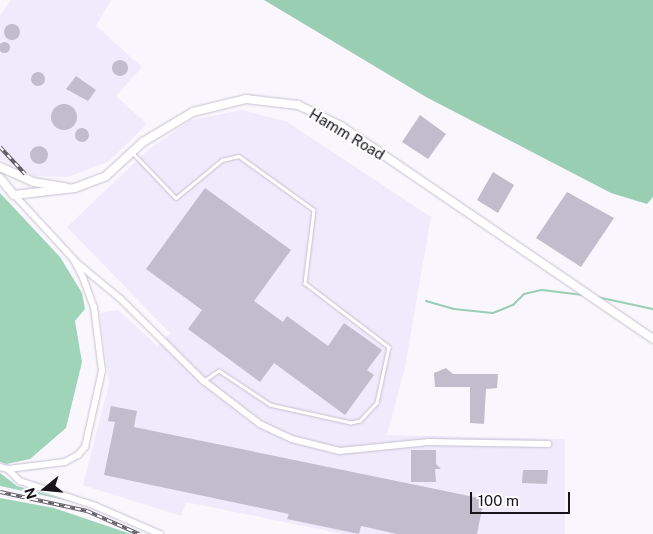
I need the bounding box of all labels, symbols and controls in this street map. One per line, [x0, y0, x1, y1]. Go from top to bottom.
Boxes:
street label: Hamm Road [306, 104, 388, 164]
north arrow [20, 464, 70, 514]
scale bar [473, 482, 573, 514]
text: N [21, 486, 40, 501]
text: 100 m [478, 492, 519, 509]

